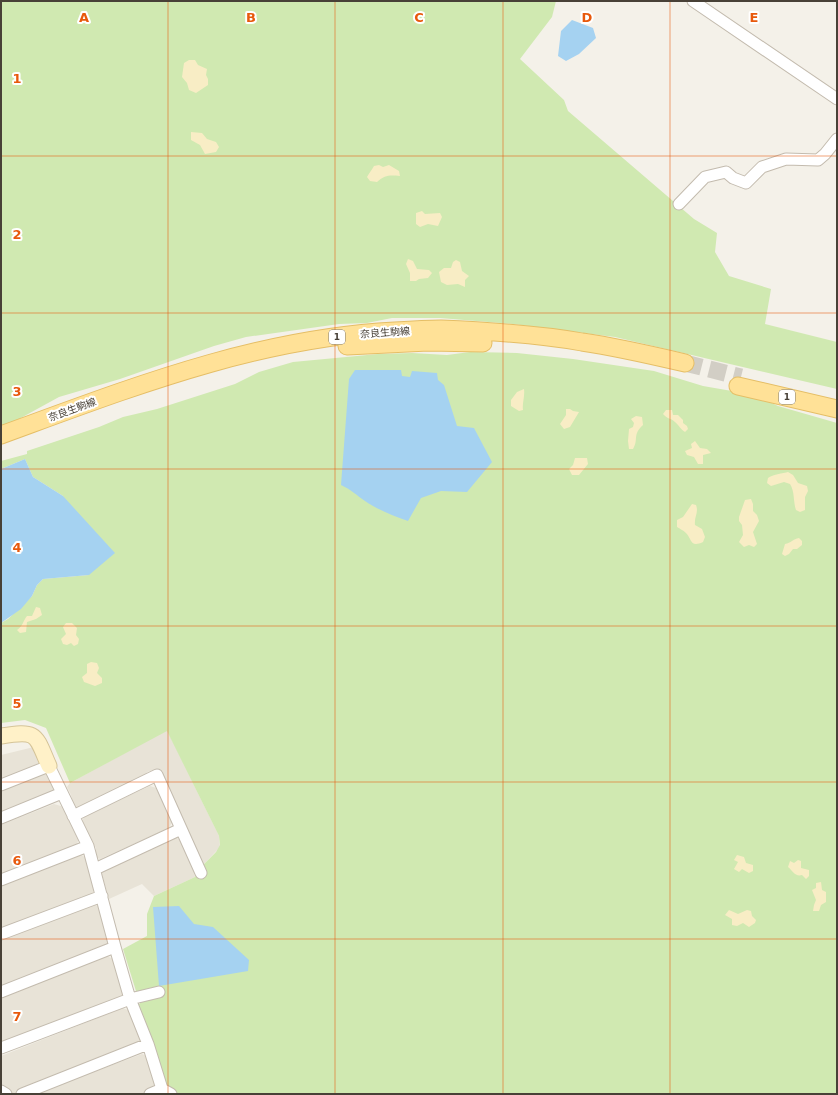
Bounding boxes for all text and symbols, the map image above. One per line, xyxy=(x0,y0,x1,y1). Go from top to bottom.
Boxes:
text: A xyxy=(79,10,89,25)
text: B xyxy=(246,10,256,25)
text: C xyxy=(414,10,424,25)
text: D xyxy=(582,10,593,25)
text: E xyxy=(750,10,758,25)
text: 1 xyxy=(12,71,22,86)
text: 2 xyxy=(12,227,22,242)
street label: 奈良生駒線 xyxy=(360,325,410,340)
road number: 1 xyxy=(329,330,345,344)
text: 3 xyxy=(12,384,22,399)
road number: 1 xyxy=(779,390,795,404)
street label: 奈良生駒線 xyxy=(47,396,98,423)
text: 4 xyxy=(12,540,22,555)
text: 5 xyxy=(12,696,22,711)
text: 6 xyxy=(12,853,22,868)
text: 7 xyxy=(12,1009,22,1024)

